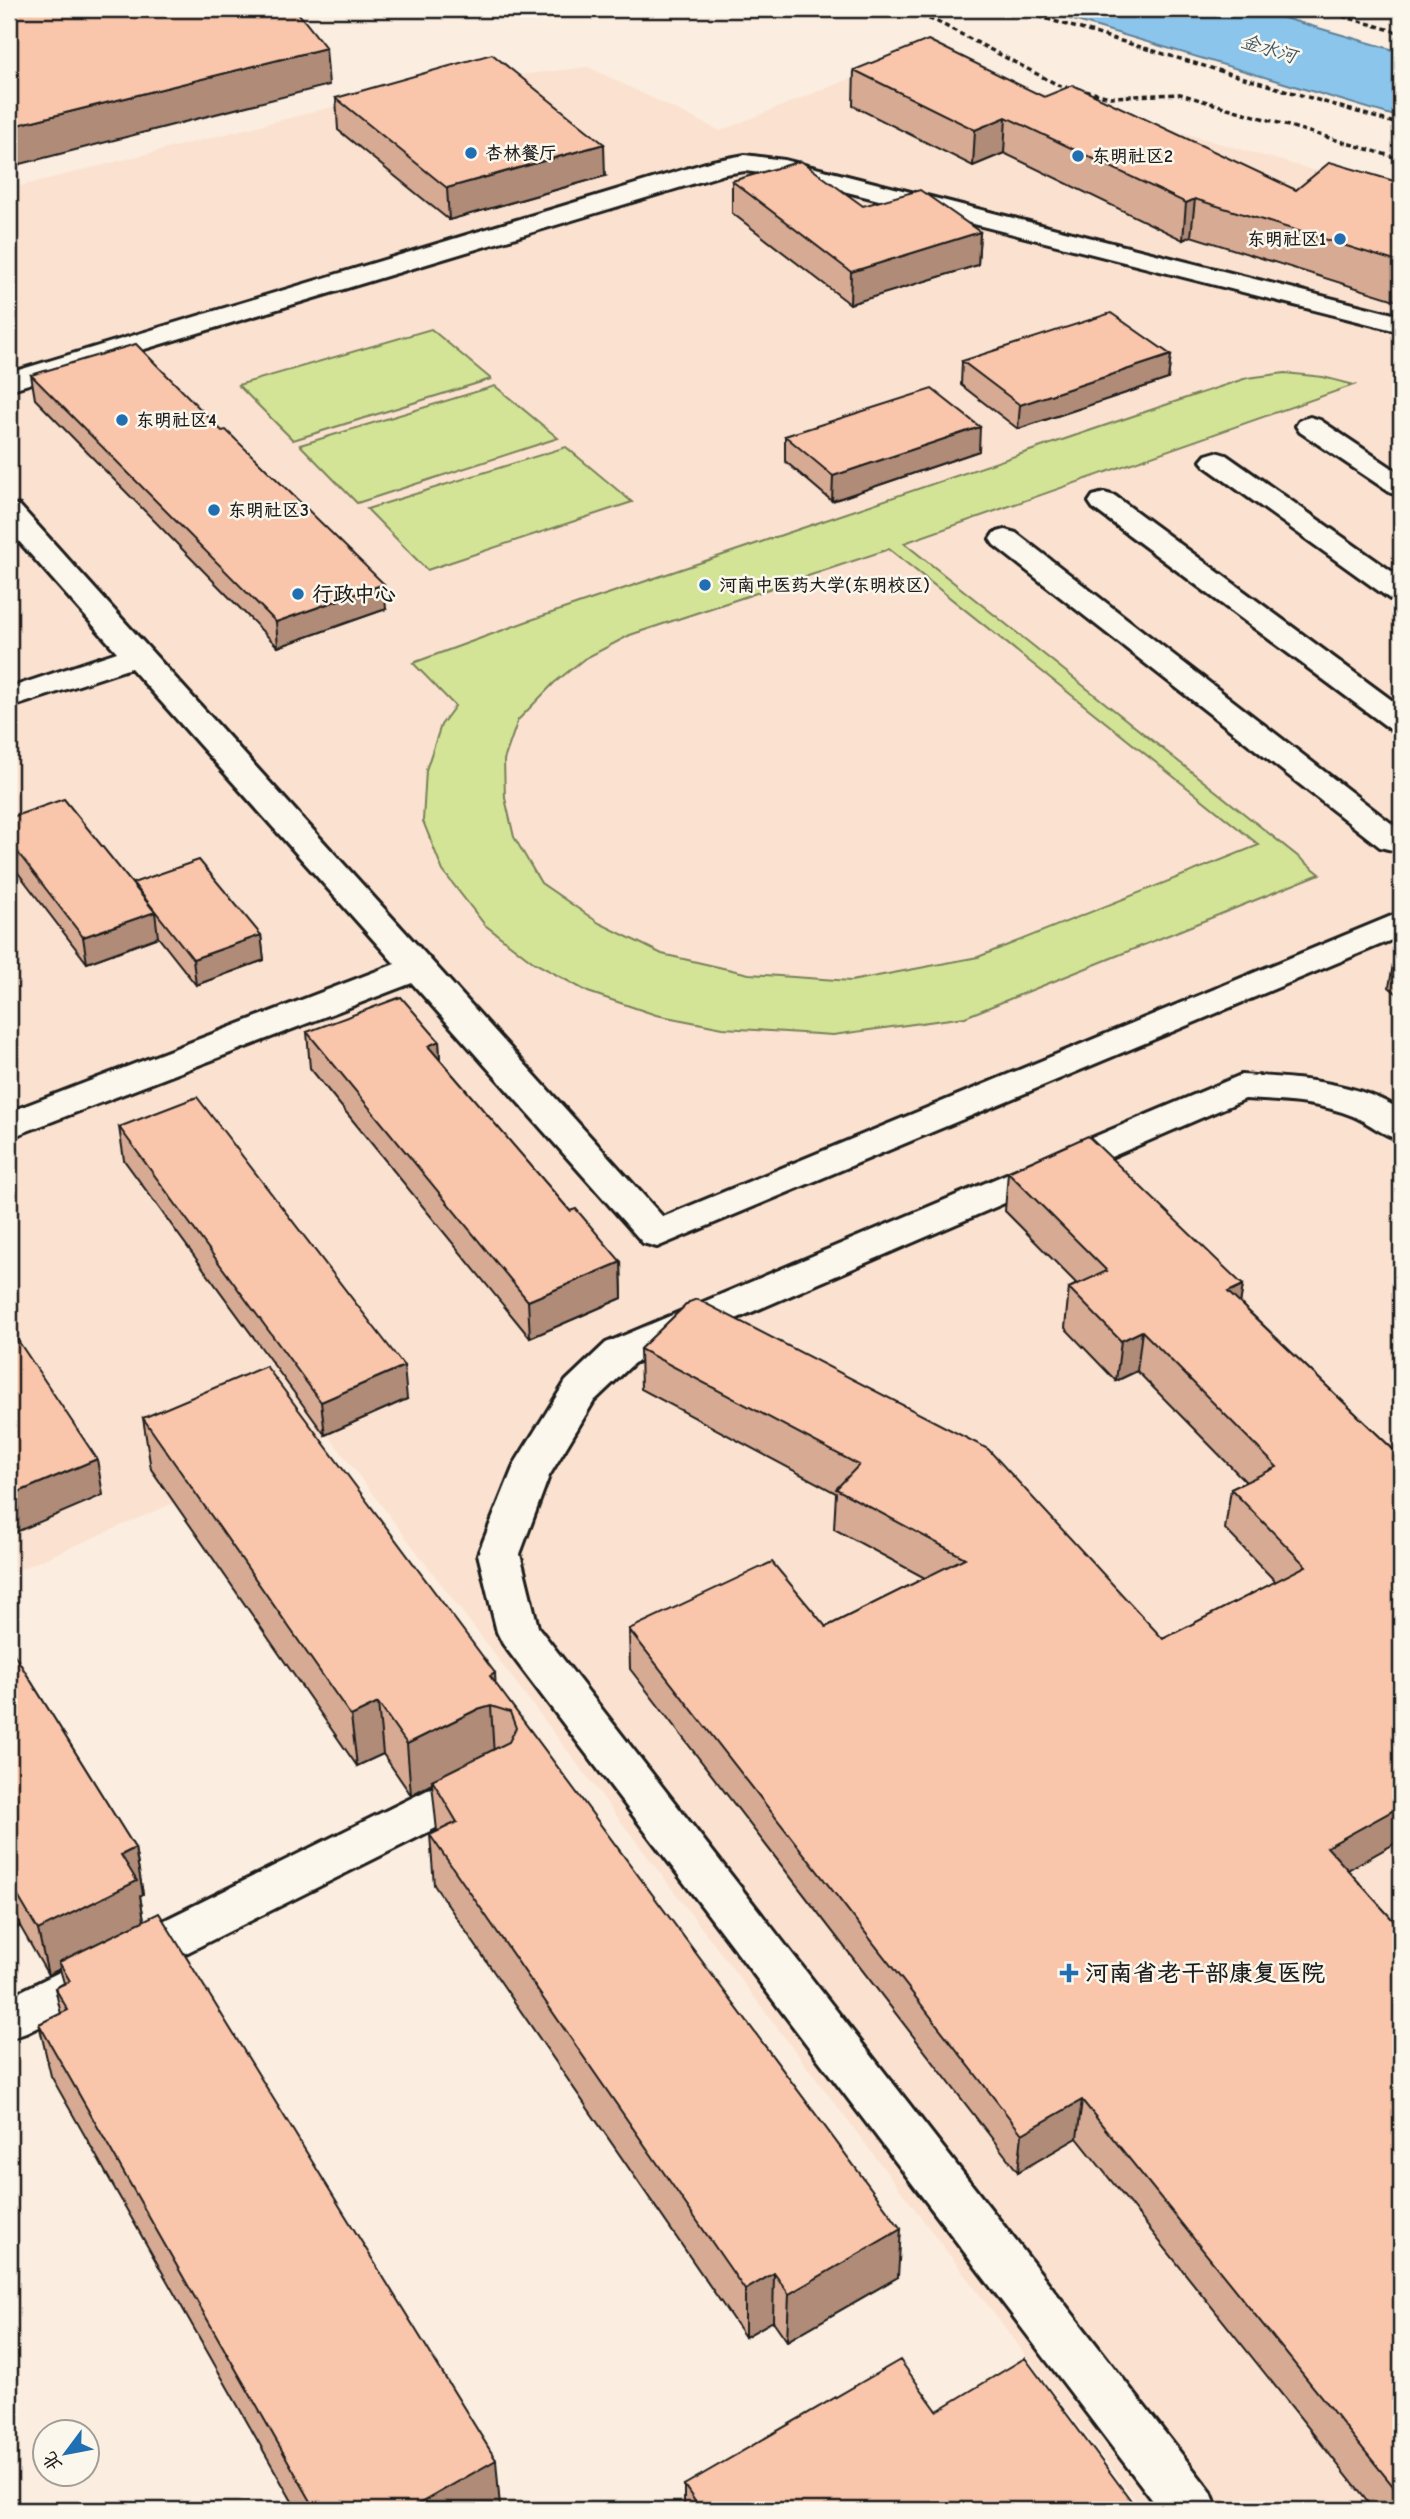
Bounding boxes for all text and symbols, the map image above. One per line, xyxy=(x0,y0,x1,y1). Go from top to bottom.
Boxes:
water label: 金水河 xyxy=(1238,30,1302,69)
place label: 杏林餐厅 xyxy=(485,143,557,164)
marker: 杏林餐厅 xyxy=(463,145,479,161)
place label: 东明社区2 xyxy=(1092,146,1173,167)
marker: 东明社区2 xyxy=(1070,148,1086,164)
place label: 东明社区1 xyxy=(1247,229,1326,250)
marker: 东明社区1 xyxy=(1332,231,1348,247)
place label: 东明社区4 xyxy=(136,410,216,431)
marker: 东明社区4 xyxy=(114,412,130,428)
place label: 东明社区3 xyxy=(228,500,309,521)
marker: 东明社区3 xyxy=(206,502,222,518)
place label: 河南中医药大学(东明校区) xyxy=(719,575,930,596)
marker: 河南中医药大学(东明校区) xyxy=(697,577,713,593)
place label: 行政中心 xyxy=(312,582,396,606)
marker: 行政中心 xyxy=(290,586,306,602)
place label: 河南省老干部康复医院 xyxy=(1085,1959,1325,1987)
marker: 河南省老干部康复医院 xyxy=(1059,1963,1079,1983)
north arrow xyxy=(32,2418,102,2488)
text: 北 xyxy=(38,2448,67,2475)

